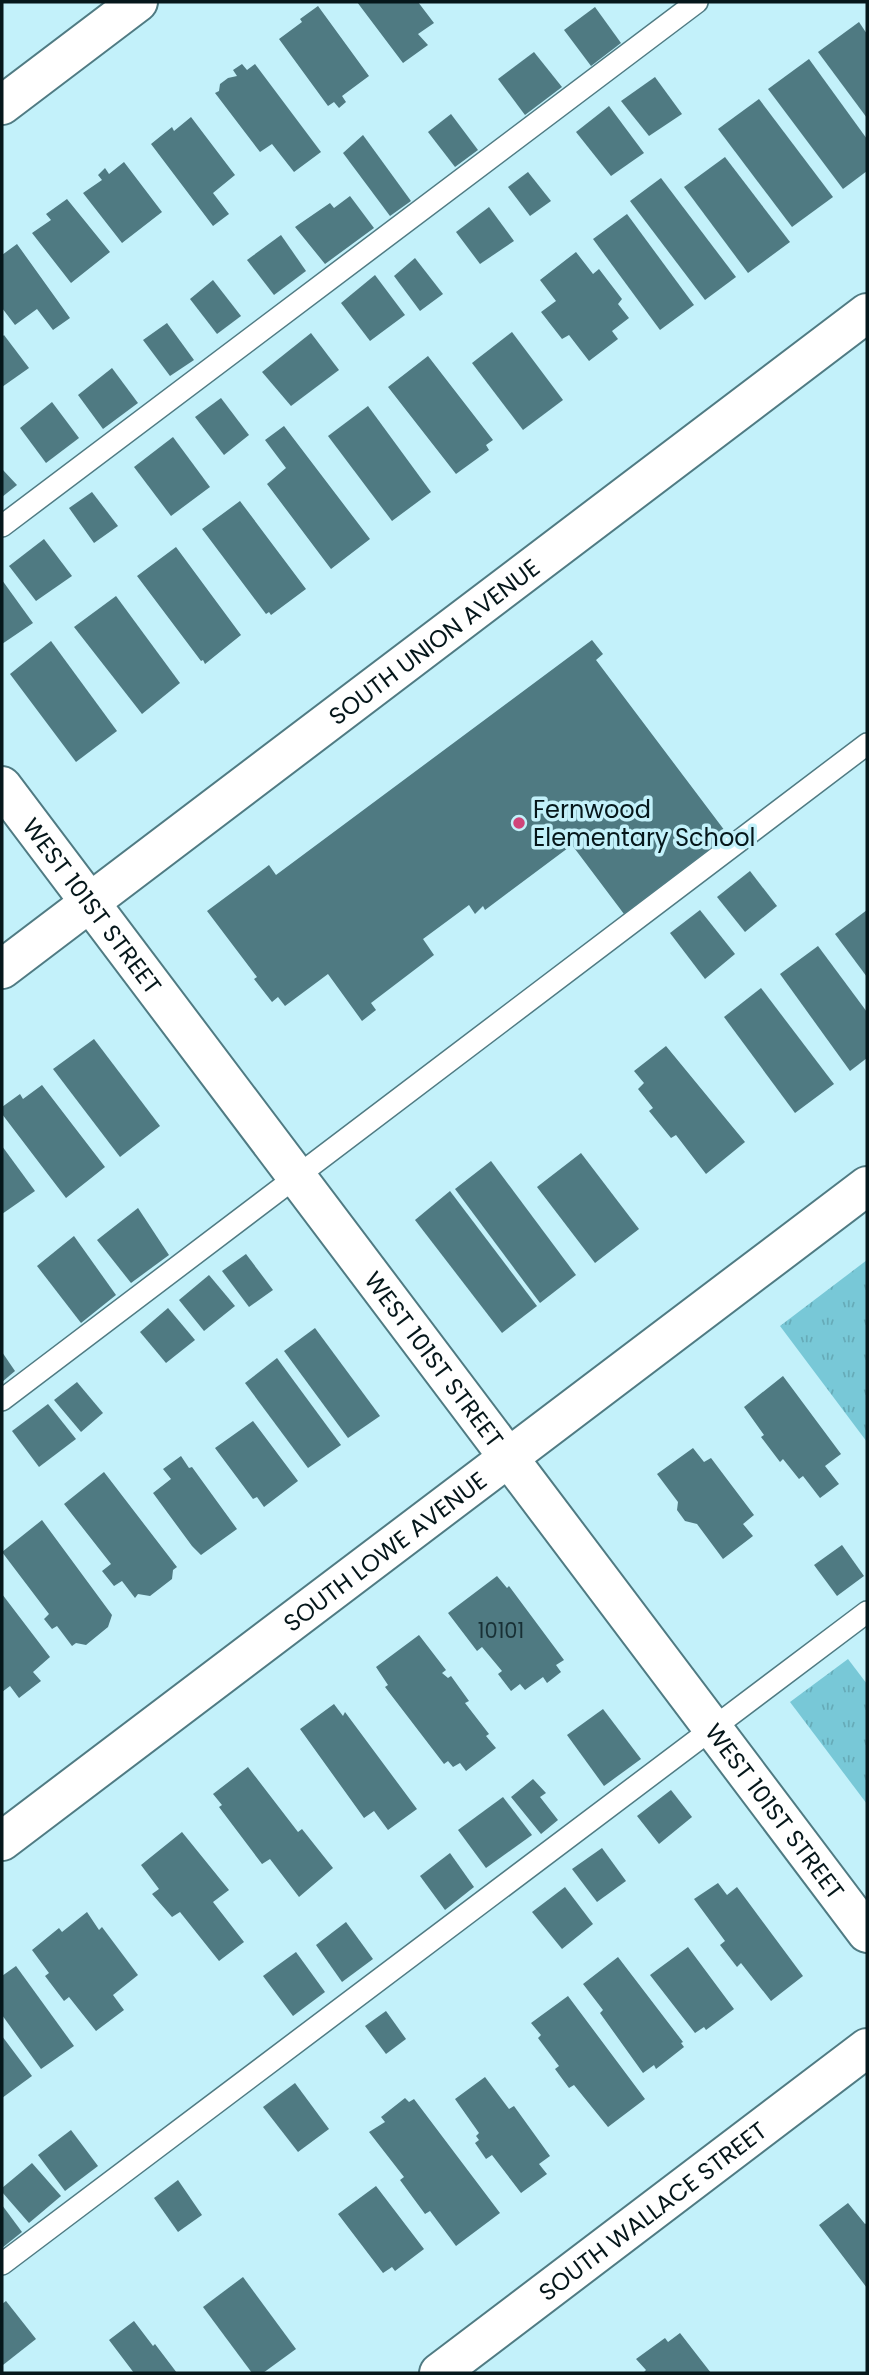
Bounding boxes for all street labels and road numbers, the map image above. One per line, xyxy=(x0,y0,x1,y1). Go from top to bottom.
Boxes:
street label: SOUTH UNION AVENUE xyxy=(322,551,546,732)
street label: WEST 101ST STREET xyxy=(15,811,169,1001)
street label: WEST 101ST STREET xyxy=(357,1264,511,1454)
street label: SOUTH LOWE AVENUE xyxy=(276,1464,493,1639)
street label: WEST 101ST STREET xyxy=(698,1716,852,1906)
street label: SOUTH WALLACE STREET xyxy=(532,2114,773,2308)

